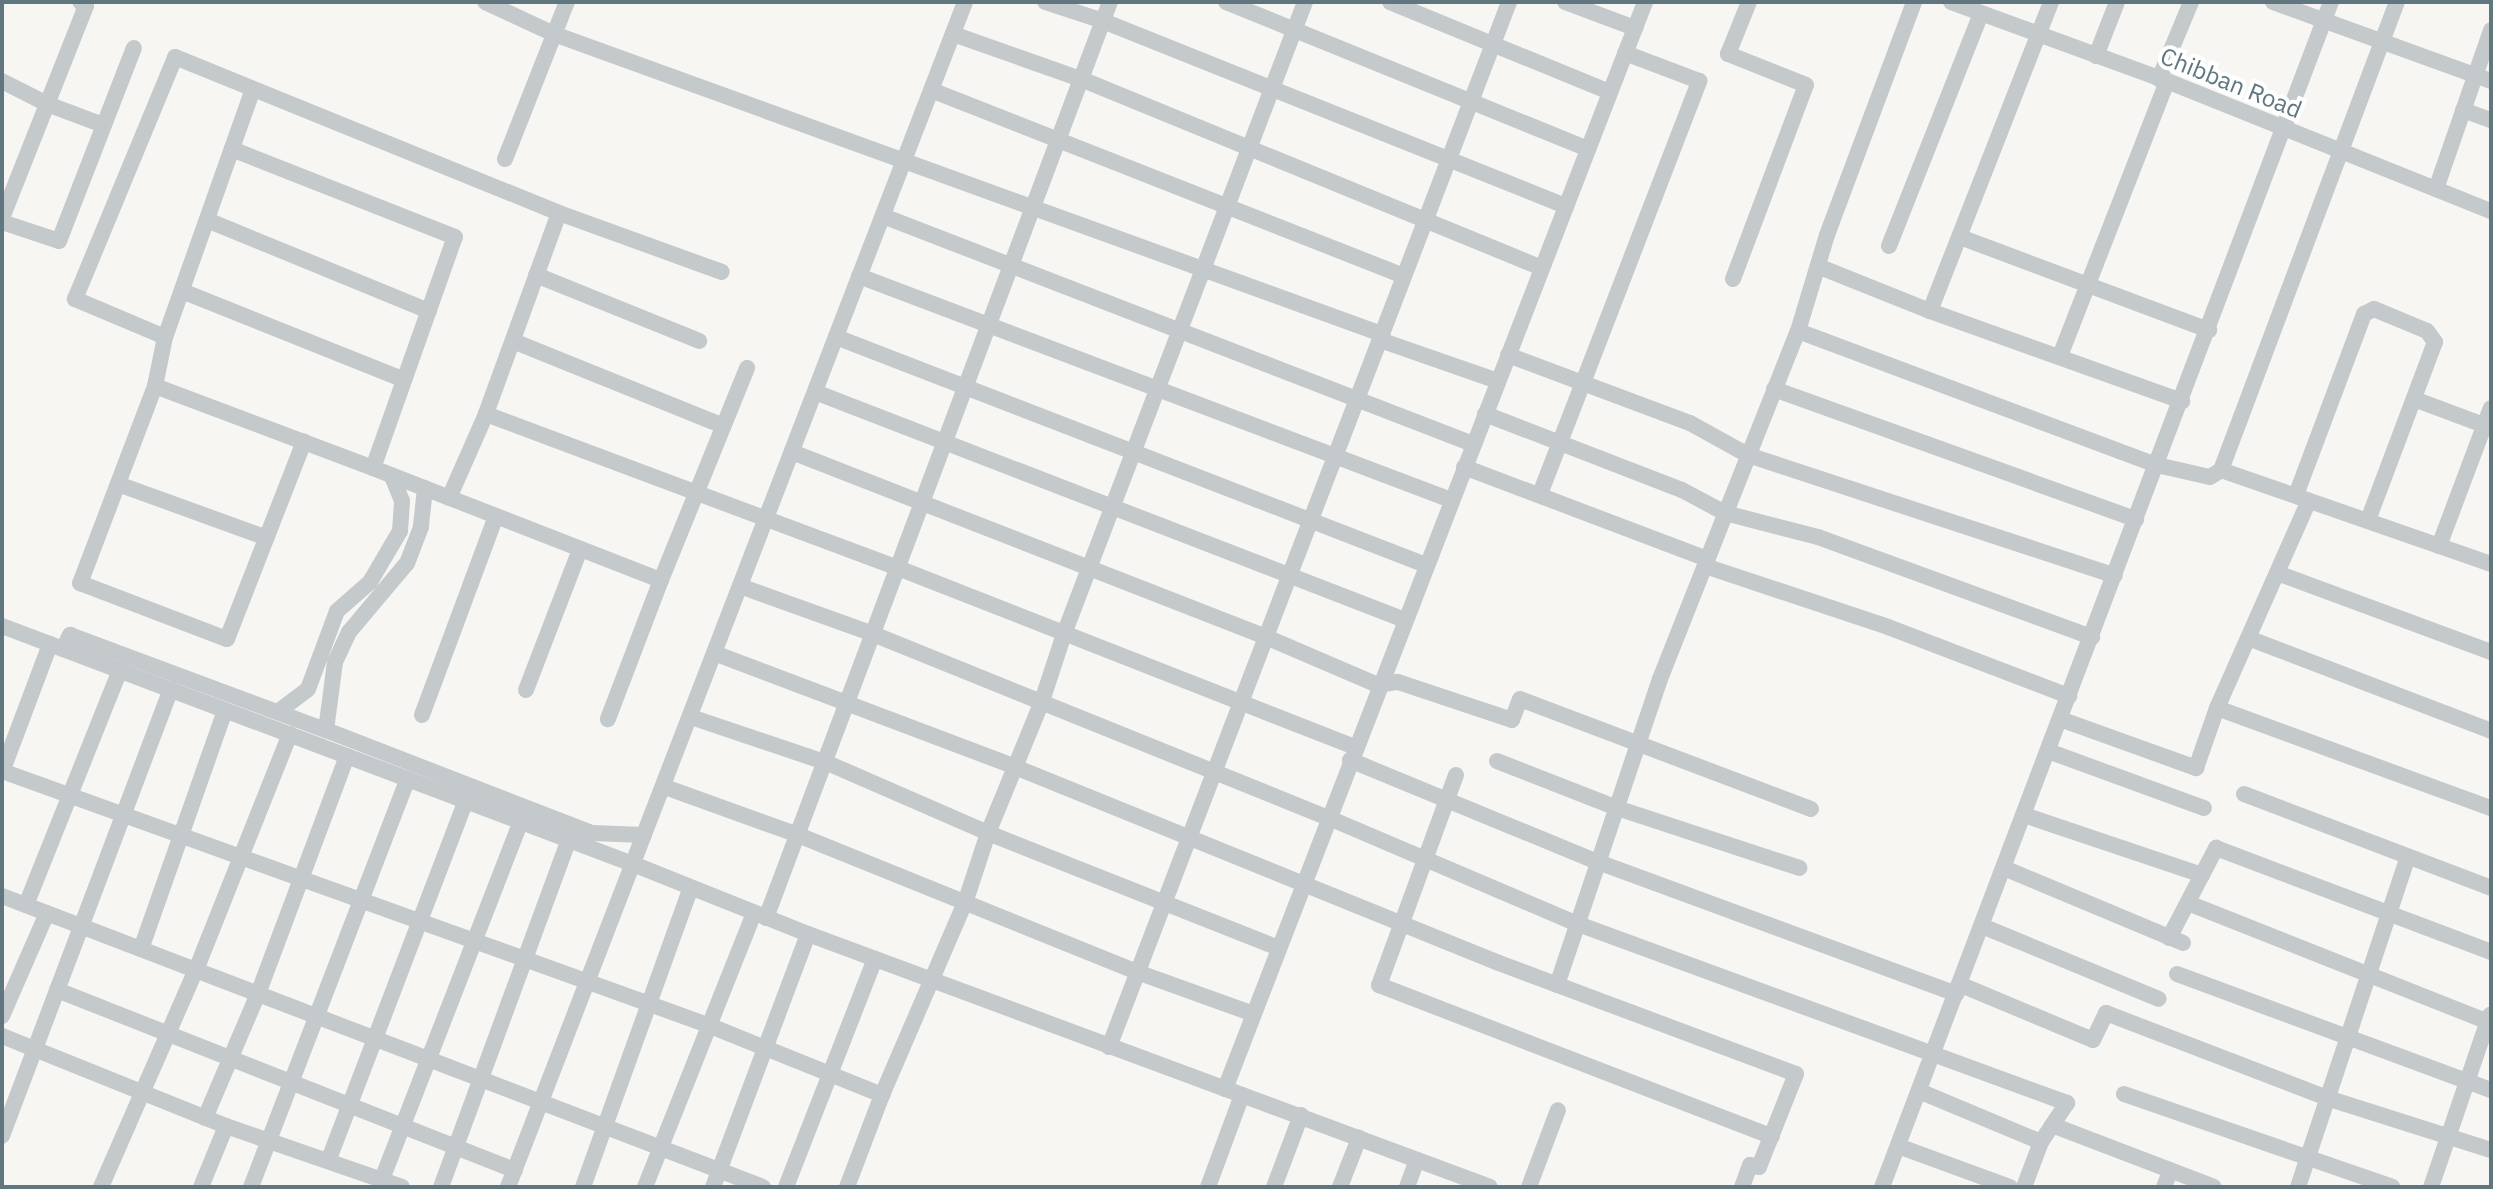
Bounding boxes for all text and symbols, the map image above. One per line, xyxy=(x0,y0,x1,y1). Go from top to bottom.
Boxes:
street label: Chibban Road xyxy=(2156,42,2306,124)

